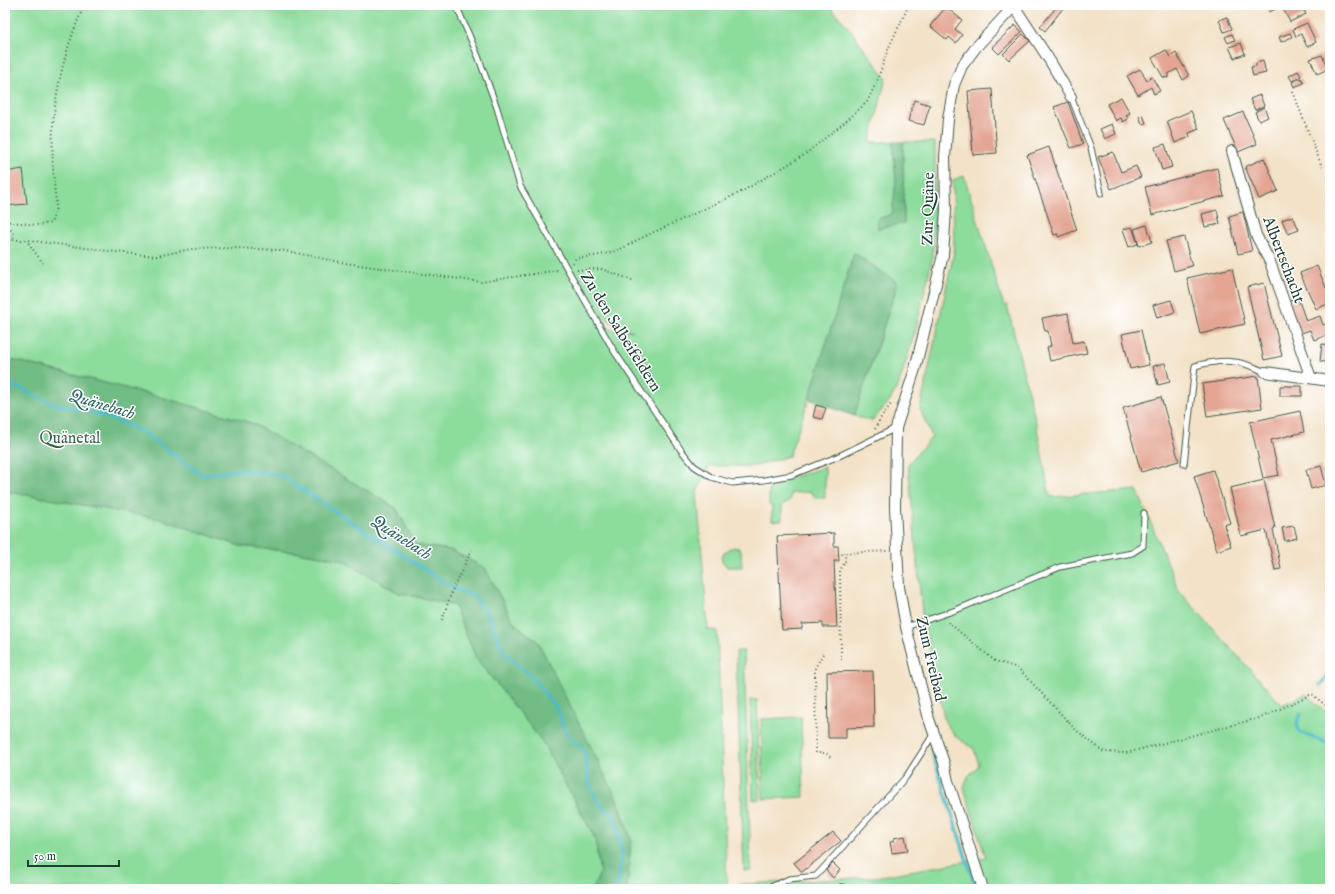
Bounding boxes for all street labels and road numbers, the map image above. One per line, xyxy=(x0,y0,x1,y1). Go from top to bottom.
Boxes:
street label: Zur Quäne xyxy=(918,172,940,246)
street label: Albertschacht xyxy=(1257,213,1309,307)
street label: Zu den Salbeifeldern xyxy=(575,268,665,396)
street label: Zum Freibad xyxy=(910,614,950,704)

